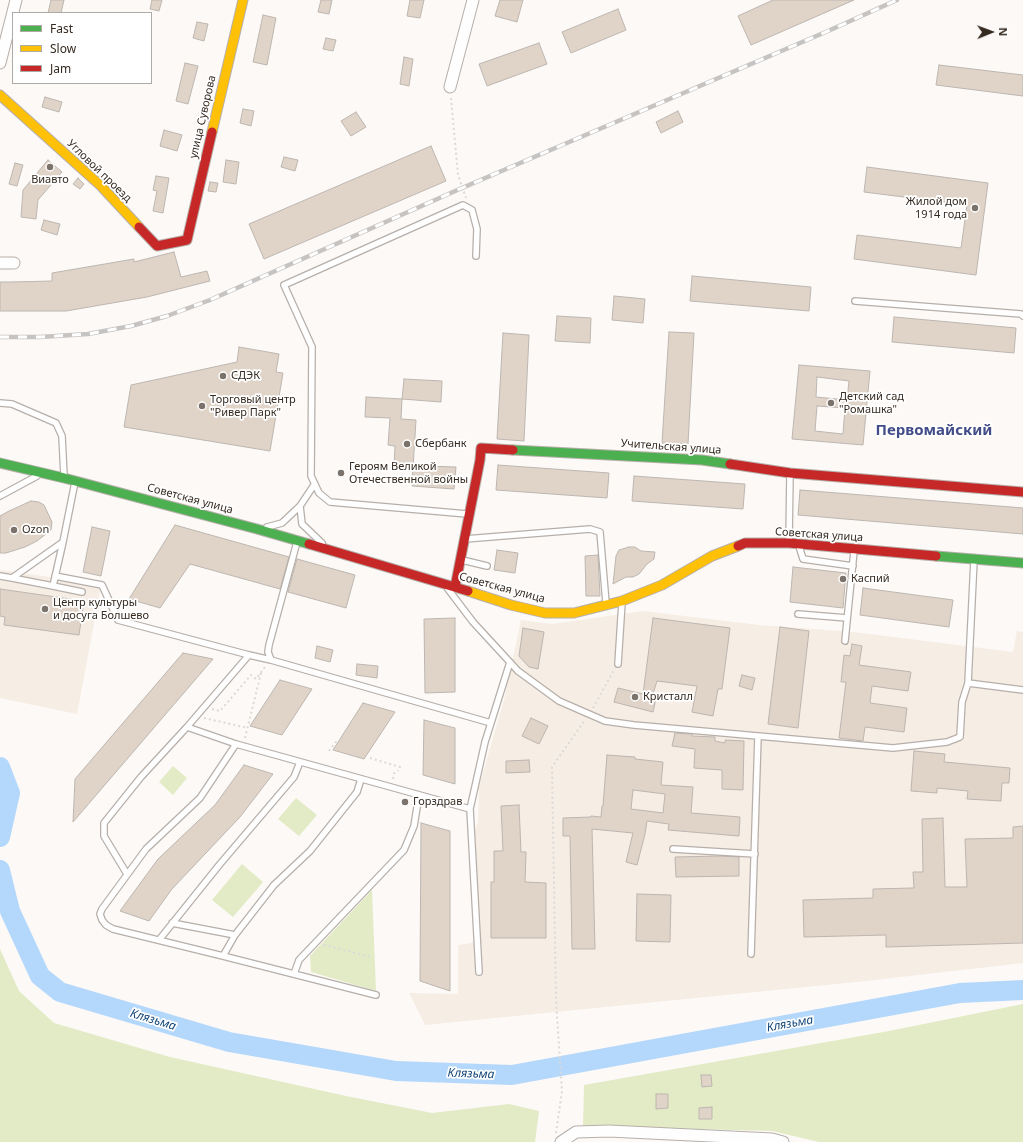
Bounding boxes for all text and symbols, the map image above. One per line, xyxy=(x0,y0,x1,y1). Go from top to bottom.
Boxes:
legend xyxy=(12,12,152,84)
north arrow xyxy=(971,12,1011,52)
text: Fast xyxy=(50,20,73,37)
text: N xyxy=(996,27,1011,36)
text: Slow xyxy=(50,40,76,57)
text: Jam xyxy=(50,60,71,77)
street label: улица Суворова xyxy=(187,74,219,160)
street label: Угловой проезд xyxy=(64,137,134,205)
marker: Виавто xyxy=(45,162,55,172)
place label: Виавто xyxy=(31,173,69,187)
place label: Жилой дом 1914 года xyxy=(906,195,967,221)
marker: Жилой дом 1914 года xyxy=(970,203,980,213)
place label: СДЭК xyxy=(231,369,260,383)
marker: СДЭК xyxy=(218,371,228,381)
place label: Детский сад "Ромашка" xyxy=(839,390,904,416)
place label: Торговый центр "Ривер Парк" xyxy=(210,393,296,419)
marker: Детский сад "Ромашка" xyxy=(826,398,836,408)
marker: Торговый центр "Ривер Парк" xyxy=(197,401,207,411)
district label: Первомайский xyxy=(876,422,992,440)
place label: Сбербанк xyxy=(415,437,467,451)
street label: Учительская улица xyxy=(620,437,722,457)
marker: Сбербанк xyxy=(402,439,412,449)
place label: Героям Великой Отечественной войны xyxy=(349,460,468,486)
marker: Героям Великой Отечественной войны xyxy=(336,468,346,478)
street label: Советская улица xyxy=(146,481,234,517)
place label: Ozon xyxy=(22,523,49,537)
marker: Ozon xyxy=(9,525,19,535)
street label: Советская улица xyxy=(775,525,863,545)
street label: Советская улица xyxy=(458,570,546,606)
place label: Каспий xyxy=(851,572,890,586)
marker: Каспий xyxy=(838,574,848,584)
place label: Центр культуры и досуга Болшево xyxy=(53,596,149,622)
marker: Центр культуры и досуга Болшево xyxy=(40,604,50,614)
place label: Кристалл xyxy=(643,690,693,704)
marker: Кристалл xyxy=(630,692,640,702)
place label: Горздрав xyxy=(413,795,462,809)
marker: Горздрав xyxy=(400,797,410,807)
water label: Клязьма xyxy=(128,1006,178,1034)
water label: Клязьма xyxy=(766,1013,814,1035)
water label: Клязьма xyxy=(447,1066,495,1082)

